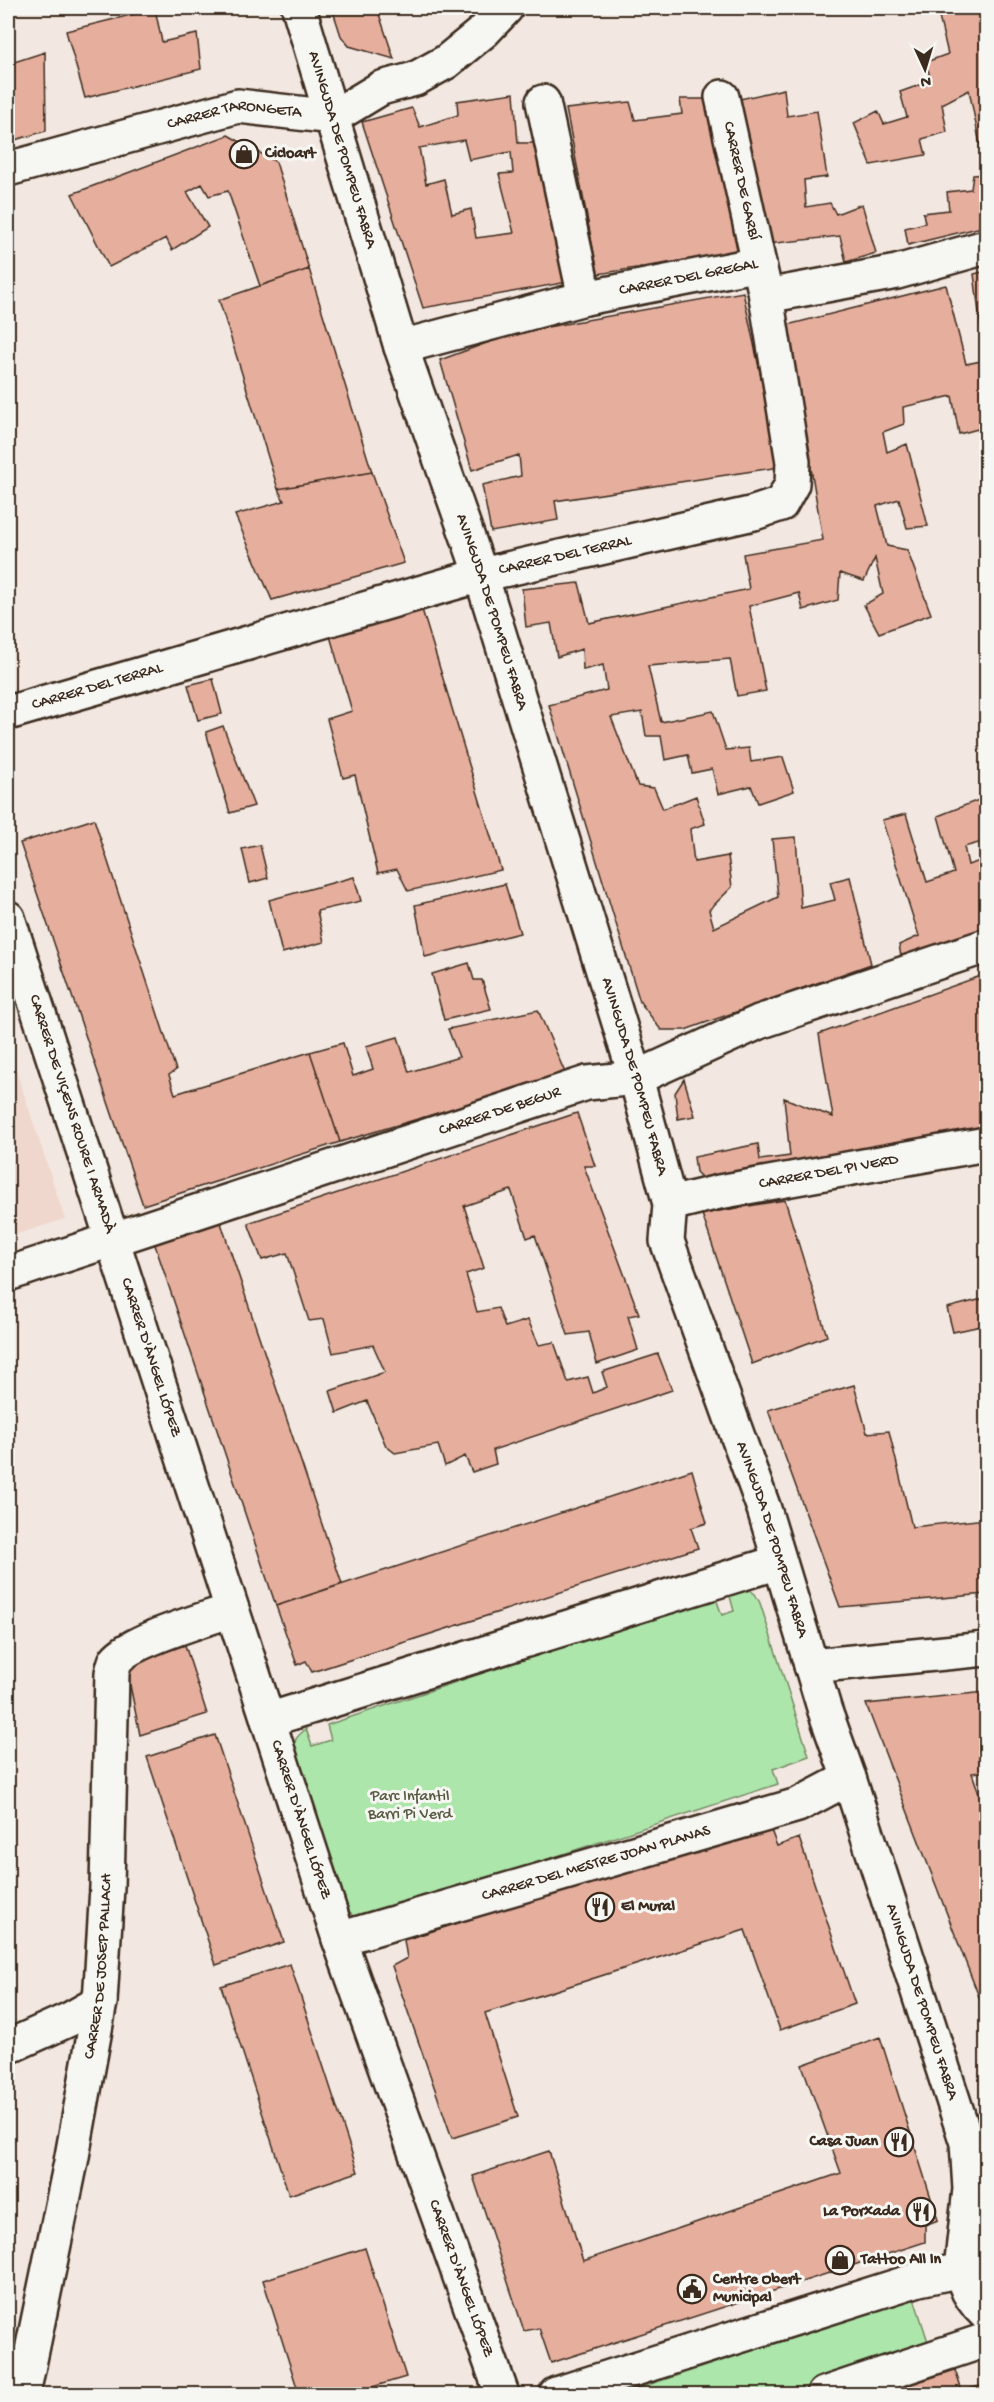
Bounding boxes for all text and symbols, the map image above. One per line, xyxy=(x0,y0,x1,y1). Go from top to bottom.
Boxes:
north arrow xyxy=(895,39,955,99)
street label: AVINGUDA DE POMPEU FABRA xyxy=(303,49,381,252)
text: N xyxy=(919,71,932,90)
street label: CARRER TARONGETA xyxy=(165,96,304,134)
street label: CARRER DE GARBÍ xyxy=(718,120,764,242)
shop icon: Cicloart xyxy=(228,138,260,170)
place label: Cicloart xyxy=(264,145,317,164)
street label: CARRER DEL GREGAL xyxy=(618,255,761,301)
street label: AVINGUDA DE POMPEU FABRA xyxy=(451,511,532,714)
street label: CARRER DEL TERRAL xyxy=(497,531,634,580)
street label: CARRER DEL TERRAL xyxy=(30,659,166,715)
street label: AVINGUDA DE POMPEU FABRA xyxy=(596,975,672,1179)
street label: CARRER DE VIÇENS ROURE I ARMADÀ xyxy=(24,992,120,1237)
street label: CARRER DE BEGUR xyxy=(437,1083,564,1141)
street label: CARRER DEL PI VERD xyxy=(758,1150,901,1194)
street label: CARRER D'ÀNGEL LÓPEZ xyxy=(116,1276,185,1440)
street label: AVINGUDA DE POMPEU FABRA xyxy=(731,1439,812,1641)
street label: CARRER D'ÀNGEL LÓPEZ xyxy=(266,1738,335,1902)
park label: Parc Infantil Barri Pi Verd xyxy=(367,1788,454,1825)
street label: CARRER DEL MESTRE JOAN PLANAS xyxy=(480,1821,713,1906)
street label: CARRER DE JOSEP PALLACH xyxy=(80,1872,117,2061)
restaurant icon: El Mural xyxy=(584,1891,616,1923)
place label: El Mural xyxy=(621,1898,675,1917)
street label: AVINGUDA DE POMPEU FABRA xyxy=(881,1901,962,2104)
restaurant icon: Casa Juan xyxy=(883,2126,915,2158)
place label: Casa Juan xyxy=(808,2133,878,2152)
restaurant icon: La Porxada xyxy=(905,2196,937,2228)
street label: CARRER D'ÀNGEL LÓPEZ xyxy=(424,2197,498,2360)
place label: La Porxada xyxy=(823,2203,901,2222)
shop icon: Tattoo All In xyxy=(824,2244,856,2276)
place label: Tattoo All In xyxy=(859,2251,942,2270)
place label: Centre Obert Municipal xyxy=(712,2271,802,2308)
public building icon: Centre Obert Municipal xyxy=(676,2273,708,2305)

